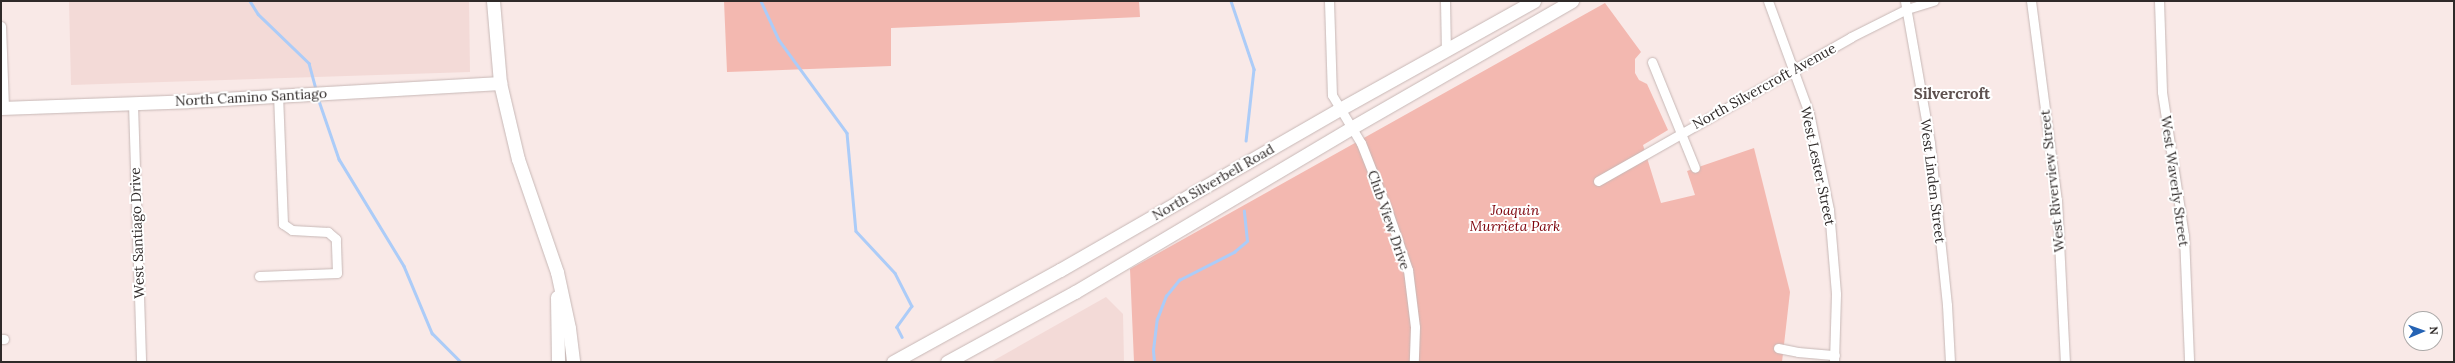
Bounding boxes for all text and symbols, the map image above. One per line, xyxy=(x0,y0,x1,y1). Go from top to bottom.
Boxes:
street label: North Silvercroft Avenue xyxy=(1689,40,1839,132)
street label: North Camino Santiago xyxy=(175,85,327,109)
district label: Silvercroft xyxy=(1914,85,1990,103)
street label: West Lester Street xyxy=(1797,105,1839,227)
street label: West Riverview Street xyxy=(2036,109,2068,253)
street label: West Waverly Street xyxy=(2157,114,2193,248)
street label: West Linden Street xyxy=(1917,118,1949,244)
street label: North Silverbell Road xyxy=(1149,140,1277,224)
street label: West Santiago Drive xyxy=(126,167,148,299)
street label: Club View Drive xyxy=(1364,168,1414,272)
park label: Joaquin Murrieta Park xyxy=(1470,202,1560,234)
north arrow xyxy=(2403,311,2443,351)
text: N xyxy=(2427,326,2441,335)

